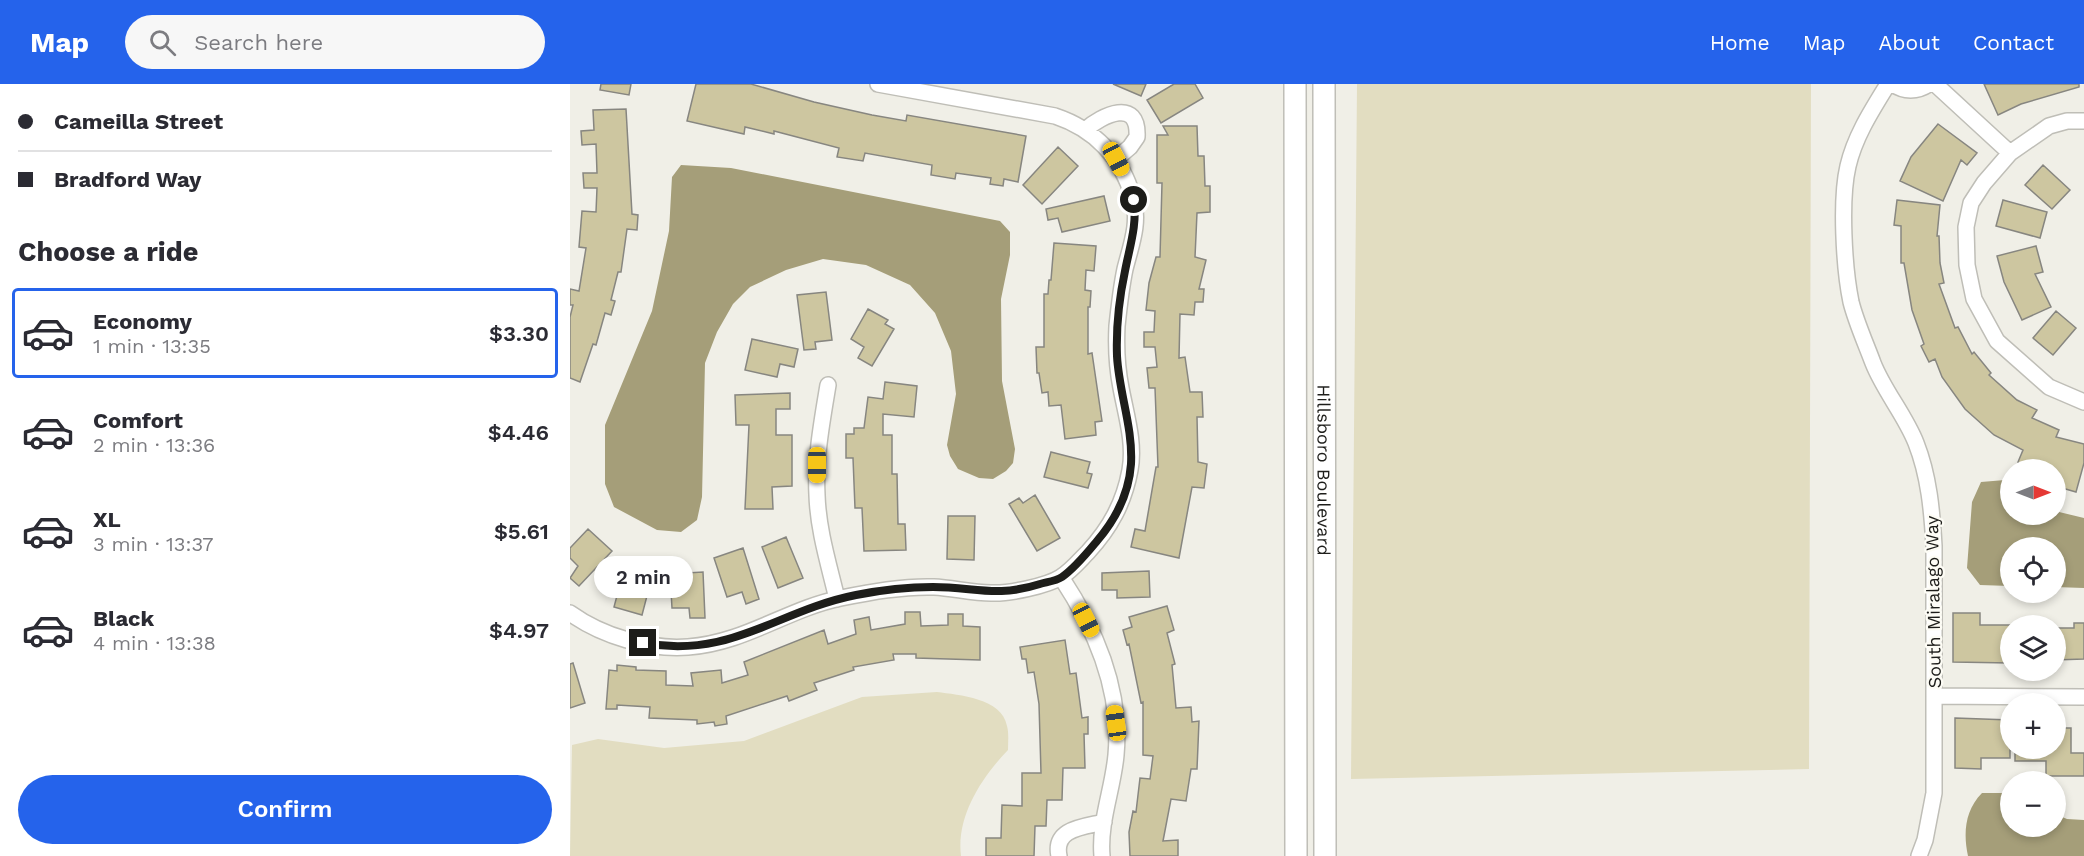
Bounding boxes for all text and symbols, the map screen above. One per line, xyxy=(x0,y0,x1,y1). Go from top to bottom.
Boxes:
search box xyxy=(125,15,545,69)
text: Map xyxy=(30,26,89,59)
icon: search xyxy=(146,26,179,59)
text: Search here xyxy=(194,30,323,55)
text: Home xyxy=(1710,30,1770,55)
text: Map xyxy=(1803,30,1846,55)
text: About xyxy=(1879,30,1940,55)
text: Contact xyxy=(1973,30,2054,55)
text: Cameilla Street xyxy=(54,109,223,134)
car xyxy=(1100,139,1132,179)
text: Bradford Way xyxy=(54,167,202,192)
route start xyxy=(1120,186,1147,213)
text: Choose a ride xyxy=(18,236,198,268)
icon: car xyxy=(21,306,75,360)
text: Economy xyxy=(93,309,192,334)
text: $3.30 xyxy=(489,321,549,346)
text: 1 min · 13:35 xyxy=(93,334,211,358)
street label: Hillsboro Boulevard xyxy=(1314,384,1335,556)
icon: car xyxy=(21,405,75,459)
text: Comfort xyxy=(93,408,183,433)
text: $4.46 xyxy=(488,420,549,445)
text: 2 min · 13:36 xyxy=(93,433,215,457)
car xyxy=(808,447,826,483)
north arrow xyxy=(2000,459,2066,525)
map controls xyxy=(2000,459,2066,837)
icon: car xyxy=(21,504,75,558)
text: XL xyxy=(93,507,121,532)
street label: South Miralago Way xyxy=(1921,515,1945,689)
text: $5.61 xyxy=(494,519,549,544)
text: 3 min · 13:37 xyxy=(93,532,213,556)
button: locate xyxy=(2000,537,2066,603)
callout: 2 min xyxy=(593,556,692,598)
text: 2 min xyxy=(616,565,671,589)
car xyxy=(1070,600,1102,640)
icon: car xyxy=(21,603,75,657)
text: Black xyxy=(93,606,154,631)
button: layers xyxy=(2000,615,2066,681)
text: $4.97 xyxy=(489,618,549,643)
route end xyxy=(629,629,656,656)
text: 4 min · 13:38 xyxy=(93,631,216,655)
button: + xyxy=(2000,693,2066,759)
car xyxy=(1105,704,1127,742)
button: − xyxy=(2000,771,2066,837)
button: Confirm xyxy=(18,775,552,844)

